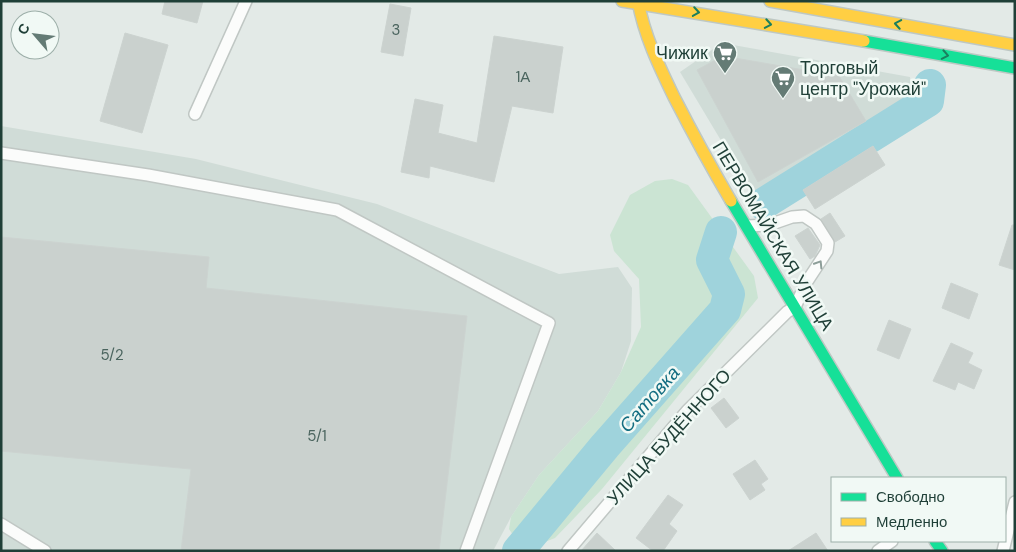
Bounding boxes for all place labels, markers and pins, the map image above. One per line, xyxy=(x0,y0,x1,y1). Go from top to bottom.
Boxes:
supermarket icon: Чижик xyxy=(712,40,738,74)
place label: Чижик xyxy=(656,41,708,65)
place label: Торговый центр "Урожай" xyxy=(800,56,926,101)
supermarket icon: Торговый центр "Урожай" xyxy=(770,65,796,99)

